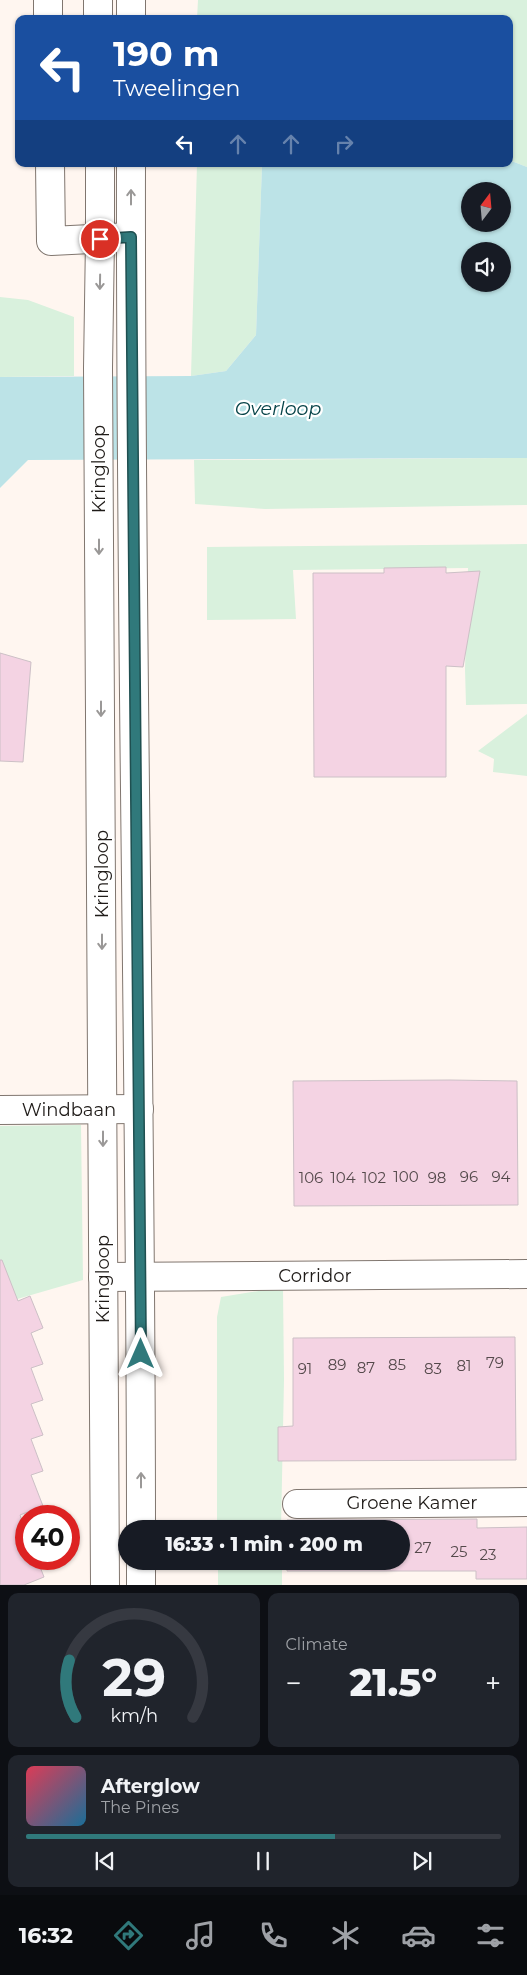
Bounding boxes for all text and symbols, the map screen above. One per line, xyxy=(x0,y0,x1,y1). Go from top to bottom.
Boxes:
text: 190 m xyxy=(113,32,219,75)
icon: left xyxy=(30,35,95,100)
text: Tweelingen xyxy=(113,75,240,102)
icon: left xyxy=(171,130,199,158)
icon: ahead xyxy=(224,130,252,158)
icon: ahead xyxy=(277,130,305,158)
icon: right xyxy=(330,130,358,158)
north arrow xyxy=(461,182,511,232)
map controls xyxy=(461,182,511,292)
one-way arrow xyxy=(126,189,136,206)
pin xyxy=(79,218,121,260)
icon: arrive xyxy=(86,225,114,253)
button: sound xyxy=(461,242,511,292)
one-way arrow xyxy=(95,274,105,290)
water label: Overloop xyxy=(235,397,321,420)
street label: Kringloop xyxy=(88,425,110,513)
one-way arrow xyxy=(95,539,104,555)
one-way arrow xyxy=(96,701,106,717)
street label: Kringloop xyxy=(91,830,113,918)
one-way arrow xyxy=(97,934,107,950)
street label: Windbaan xyxy=(22,1099,116,1121)
one-way arrow xyxy=(98,1131,108,1147)
house number: 100 xyxy=(393,1167,419,1186)
house number: 96 xyxy=(460,1167,478,1186)
house number: 94 xyxy=(491,1167,511,1186)
house number: 106 xyxy=(299,1168,323,1187)
house number: 104 xyxy=(330,1168,356,1187)
house number: 102 xyxy=(362,1168,386,1187)
house number: 98 xyxy=(428,1168,446,1187)
street label: Kringloop xyxy=(92,1235,114,1323)
street label: Corridor xyxy=(278,1265,352,1287)
position arrow xyxy=(114,1327,166,1379)
house number: 79 xyxy=(486,1353,504,1372)
house number: 89 xyxy=(328,1355,346,1374)
house number: 85 xyxy=(388,1355,406,1374)
house number: 81 xyxy=(457,1356,472,1375)
house number: 87 xyxy=(357,1358,375,1377)
house number: 91 xyxy=(298,1359,312,1378)
house number: 83 xyxy=(424,1359,442,1378)
one-way arrow xyxy=(136,1472,146,1488)
street label: Groene Kamer xyxy=(346,1492,478,1514)
speed limit sign: 40 xyxy=(15,1505,80,1570)
text: 16:33 · 1 min · 200 m xyxy=(165,1533,363,1556)
house number: 27 xyxy=(414,1538,432,1557)
house number: 25 xyxy=(450,1542,468,1561)
house number: 23 xyxy=(480,1545,496,1564)
text: Climate xyxy=(286,1635,348,1654)
text: 29 xyxy=(102,1646,166,1709)
text: 21.5° xyxy=(349,1659,437,1706)
text: − xyxy=(286,1666,302,1700)
text: + xyxy=(485,1666,501,1700)
text: km/h xyxy=(110,1705,158,1726)
text: Afterglow xyxy=(101,1775,200,1798)
text: The Pines xyxy=(101,1798,179,1817)
icon: previous xyxy=(91,1847,119,1875)
icon: pause xyxy=(249,1847,277,1875)
icon: next xyxy=(408,1847,436,1875)
icon: directions xyxy=(111,1918,146,1953)
icon: music xyxy=(183,1918,218,1953)
icon: phone xyxy=(256,1918,291,1953)
icon: climate xyxy=(328,1918,363,1953)
icon: car xyxy=(401,1918,436,1953)
icon: filters xyxy=(473,1918,508,1953)
text: 16:32 xyxy=(19,1922,73,1949)

